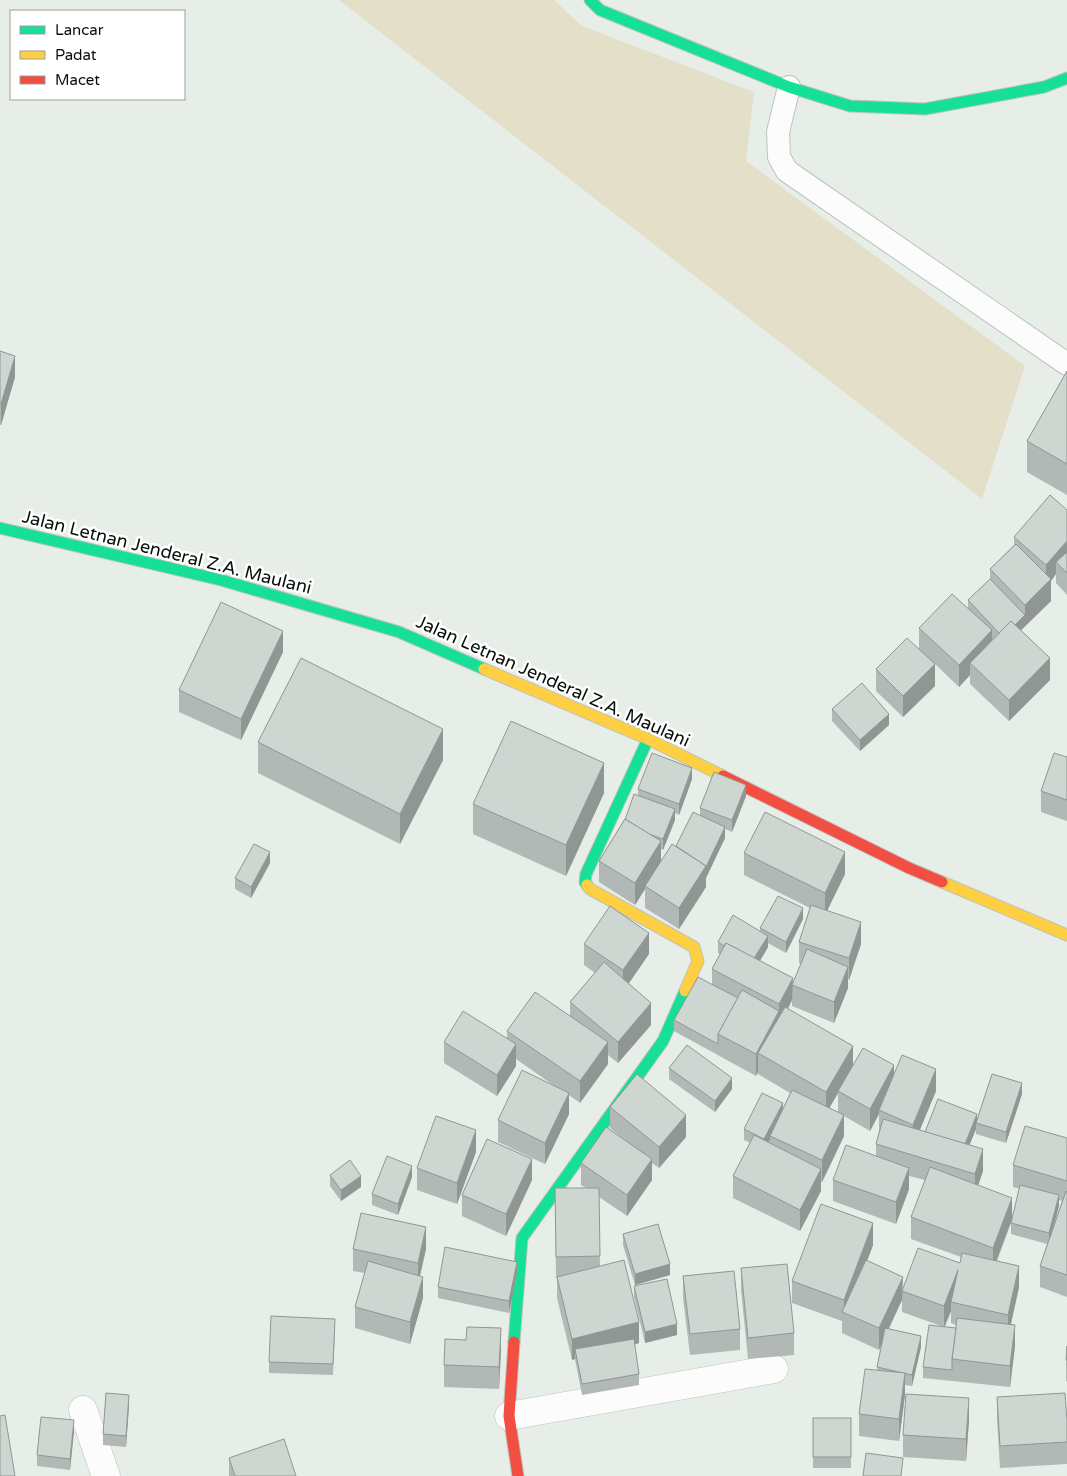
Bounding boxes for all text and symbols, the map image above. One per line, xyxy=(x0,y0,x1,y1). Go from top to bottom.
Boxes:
legend xyxy=(10,10,185,100)
text: Lancar xyxy=(55,21,104,39)
text: Padat xyxy=(55,46,97,64)
text: Macet xyxy=(55,71,100,89)
street label: Jalan Letnan Jenderal Z.A. Maulani xyxy=(20,505,314,599)
street label: Jalan Letnan Jenderal Z.A. Maulani xyxy=(413,610,693,752)

